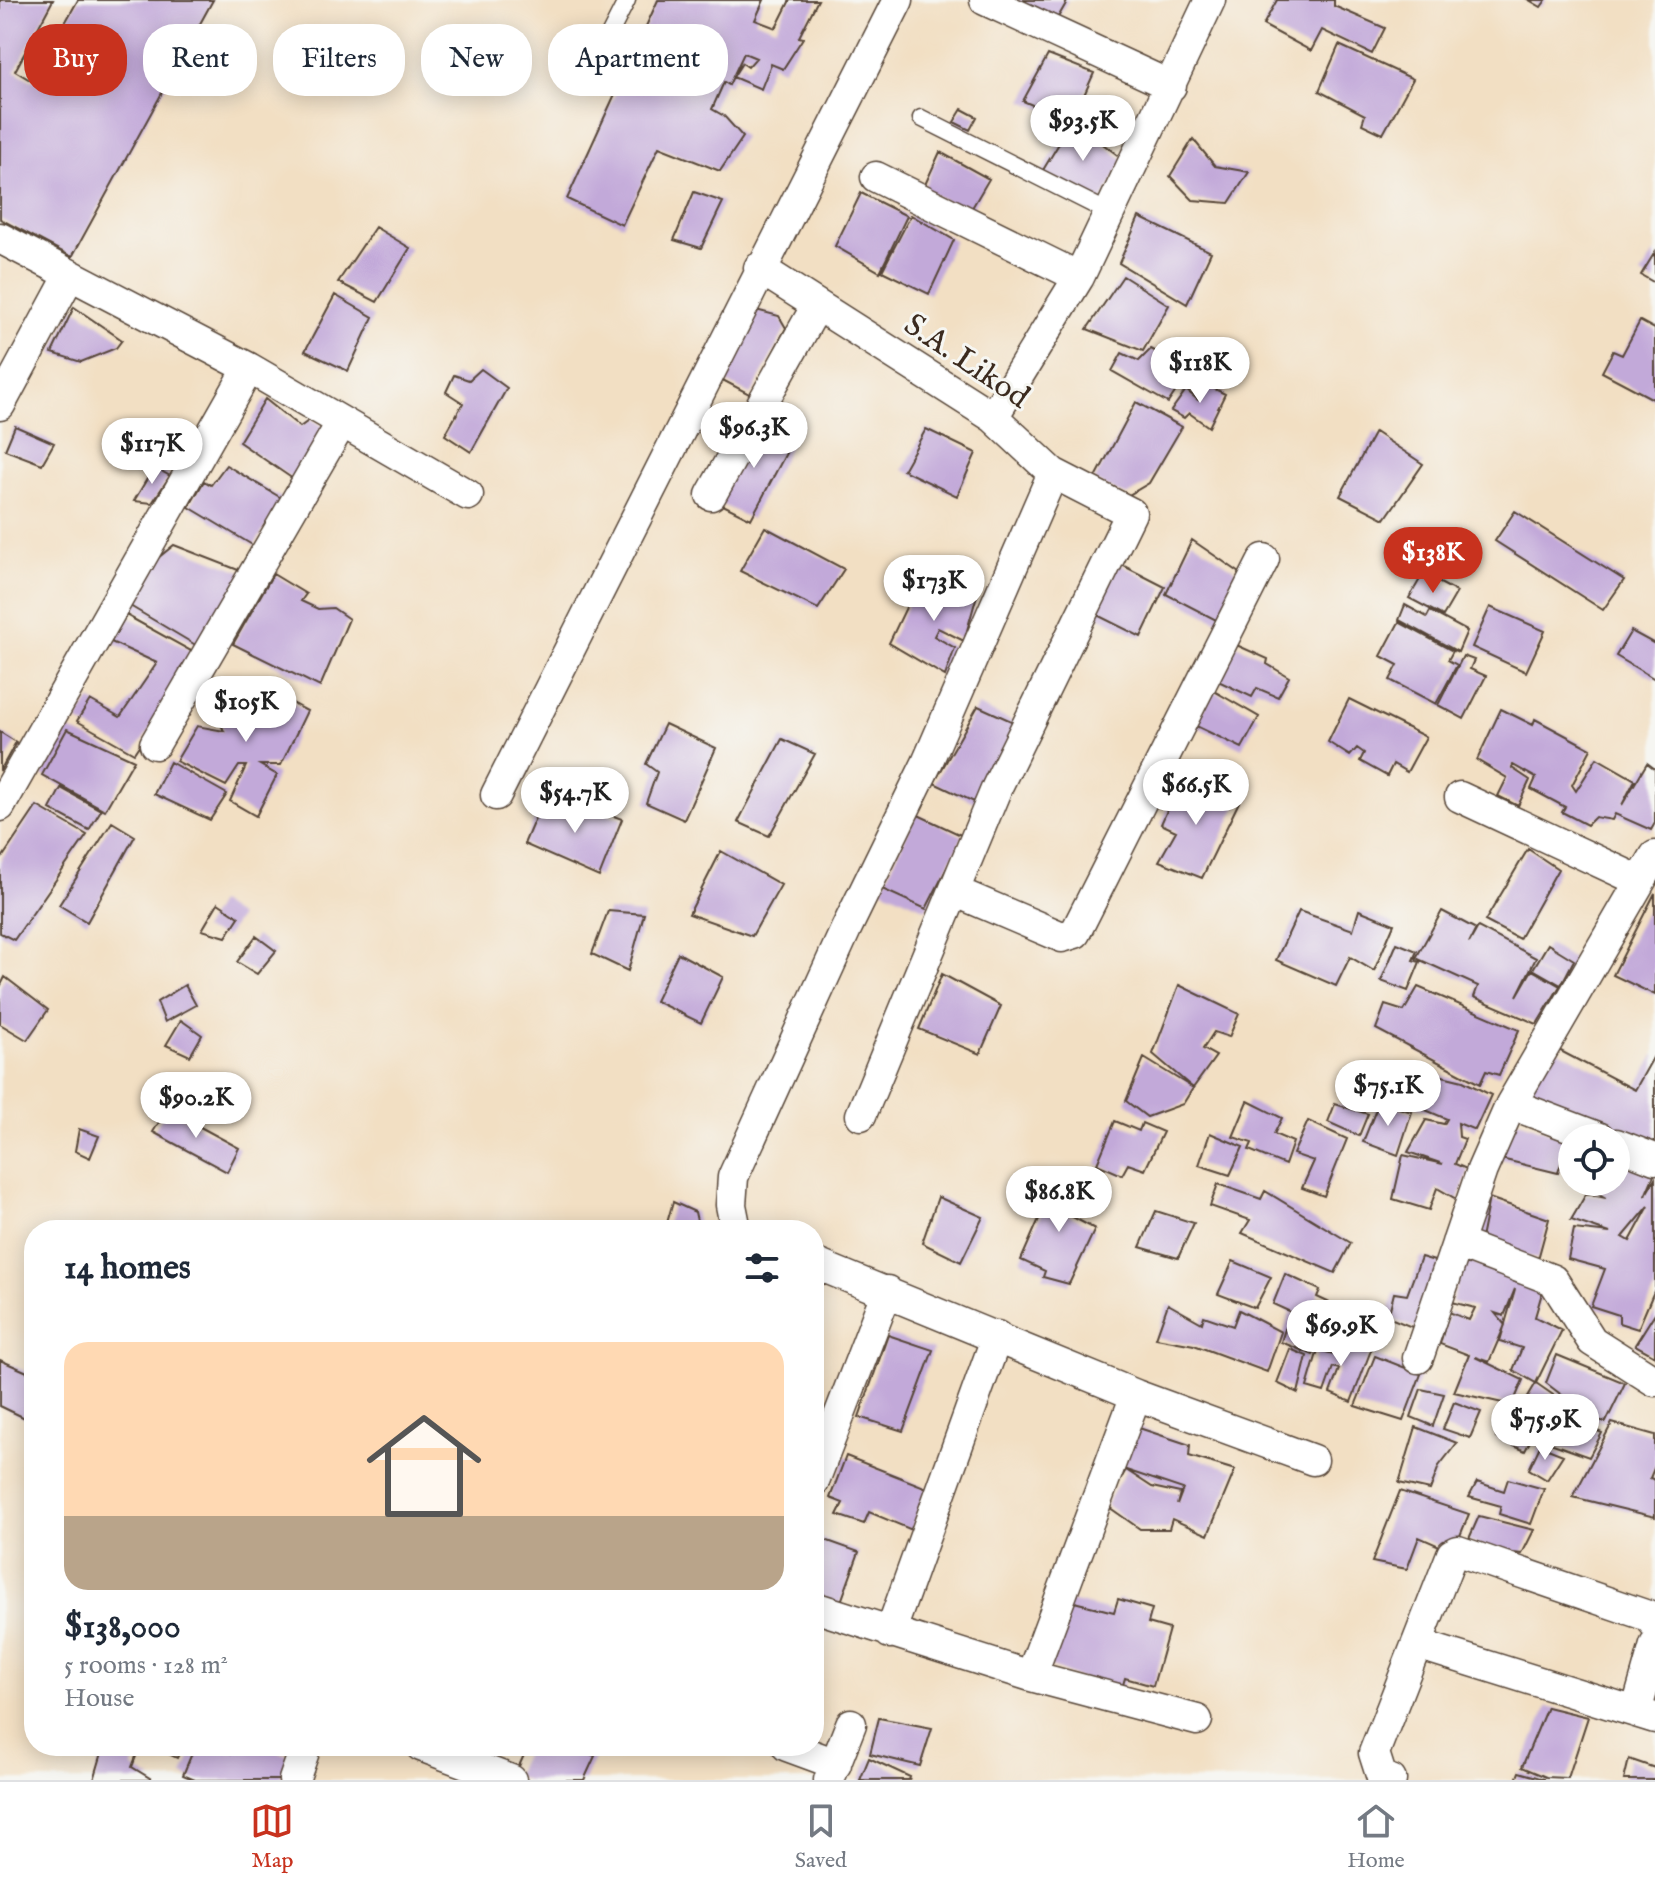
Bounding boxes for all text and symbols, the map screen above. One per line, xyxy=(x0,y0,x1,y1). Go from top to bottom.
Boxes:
chip: Buy xyxy=(24,24,127,96)
chip: Rent xyxy=(143,24,257,96)
chip: Filters xyxy=(273,24,405,96)
chip: New xyxy=(421,24,532,96)
chip: Apartment xyxy=(548,24,728,96)
pin: $93.5K xyxy=(1018,95,1148,163)
text: $93.5K xyxy=(1048,104,1118,137)
street label: S.A. Likod xyxy=(895,305,1037,419)
pin: $118K xyxy=(1144,337,1256,405)
text: $118K xyxy=(1169,346,1231,379)
pin: $96.3K xyxy=(689,402,819,470)
text: $96.3K xyxy=(719,411,789,444)
pin: $117K xyxy=(96,418,208,486)
text: $117K xyxy=(120,427,184,460)
pin: $138K xyxy=(1377,527,1489,595)
text: $138K xyxy=(1402,536,1464,569)
pin: $173K xyxy=(878,555,990,623)
text: $173K xyxy=(902,564,966,597)
pin: $105K xyxy=(190,676,302,744)
text: $105K xyxy=(214,685,278,718)
pin: $66.5K xyxy=(1131,759,1261,827)
pin: $54.7K xyxy=(510,767,640,835)
text: $66.5K xyxy=(1161,768,1231,801)
text: $54.7K xyxy=(539,776,611,809)
pin: $75.1K xyxy=(1323,1060,1453,1128)
text: $75.1K xyxy=(1353,1069,1423,1102)
pin: $90.2K xyxy=(131,1072,261,1140)
text: $90.2K xyxy=(158,1081,234,1114)
map controls xyxy=(1558,1124,1630,1196)
button: locate xyxy=(1558,1124,1630,1196)
pin: $86.8K xyxy=(994,1166,1124,1234)
text: $86.8K xyxy=(1024,1175,1094,1208)
icon: filters xyxy=(740,1246,784,1290)
text: 14 homes xyxy=(64,1247,191,1290)
pin: $69.9K xyxy=(1276,1300,1406,1368)
text: $69.9K xyxy=(1305,1309,1377,1342)
icon: home xyxy=(352,1394,496,1538)
pin: $75.9K xyxy=(1480,1394,1610,1462)
text: $75.9K xyxy=(1509,1403,1581,1436)
text: $138,000 xyxy=(64,1606,181,1649)
text: 5 rooms · 128 m² xyxy=(64,1649,228,1682)
text: House xyxy=(64,1682,134,1715)
tab: Map xyxy=(250,1799,294,1875)
tab: Saved xyxy=(795,1799,847,1875)
tab: Home xyxy=(1347,1799,1405,1875)

